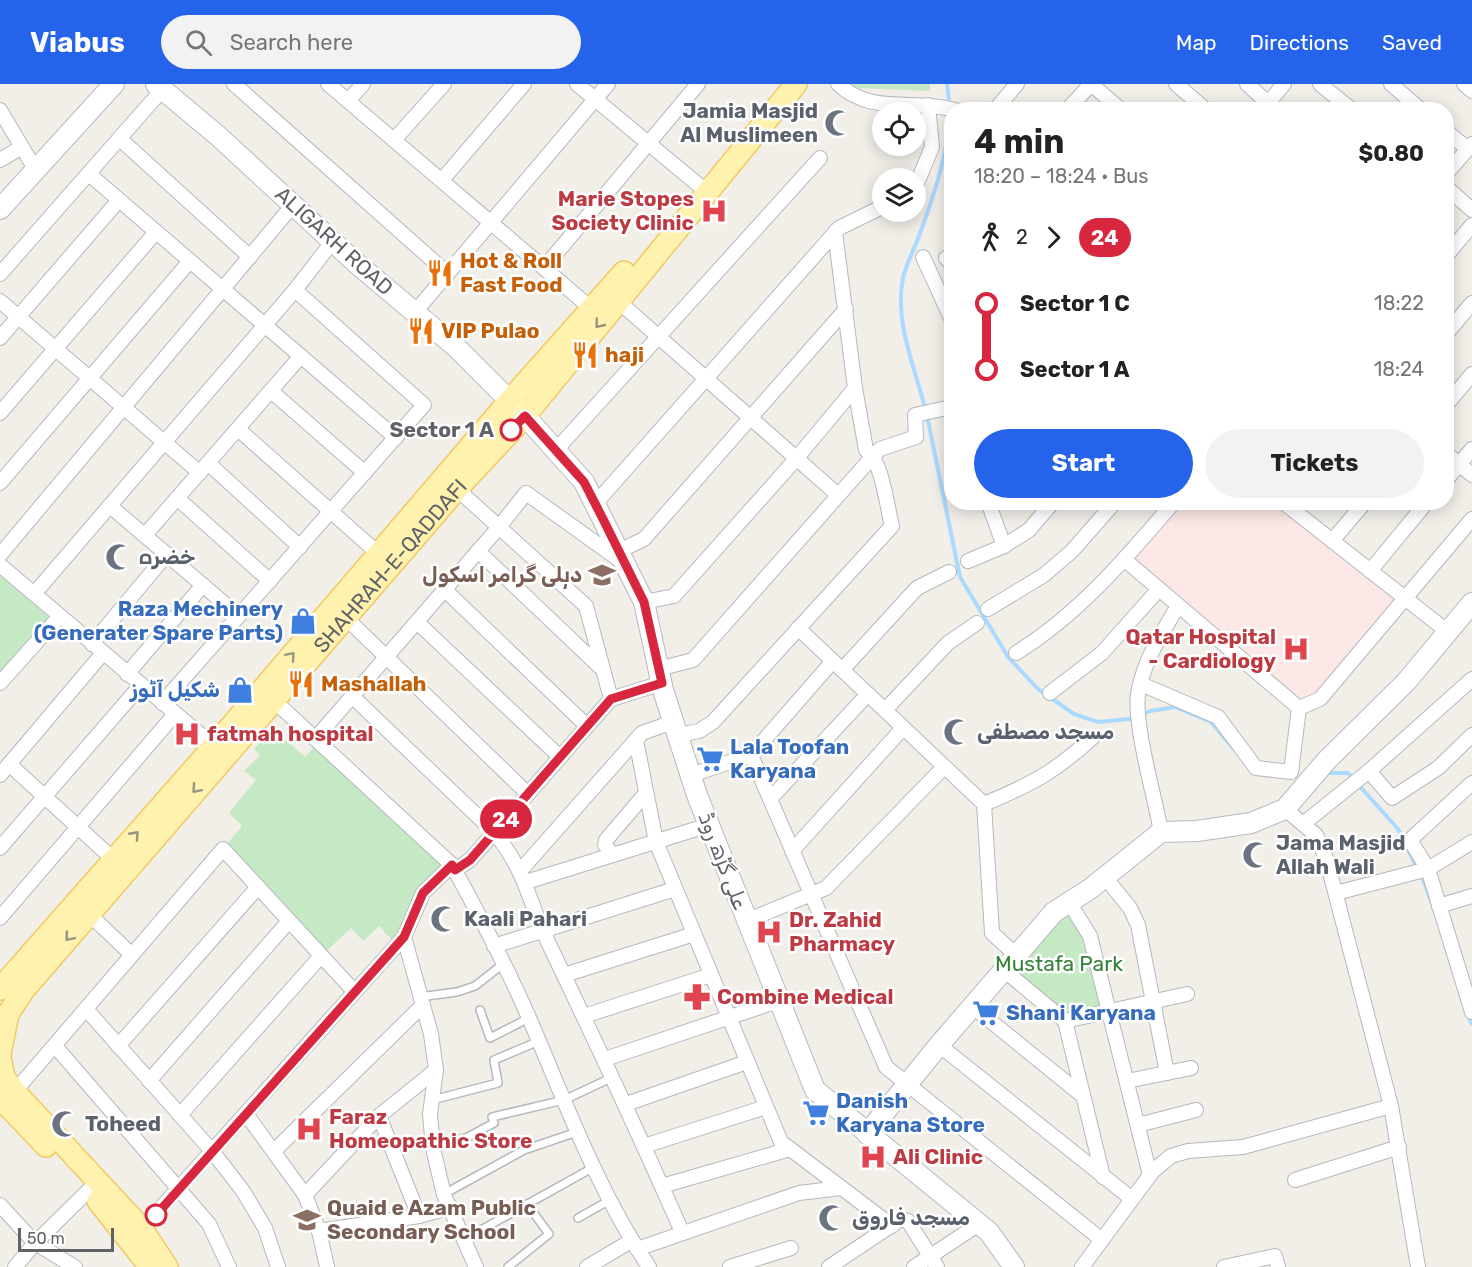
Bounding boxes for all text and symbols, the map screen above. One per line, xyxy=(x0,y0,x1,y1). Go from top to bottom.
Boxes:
search box xyxy=(161,15,581,69)
text: Viabus xyxy=(30,26,125,59)
icon: search xyxy=(182,26,215,59)
text: Search here xyxy=(230,29,353,56)
text: Map xyxy=(1176,30,1217,55)
text: Directions xyxy=(1250,30,1349,55)
text: Saved xyxy=(1382,30,1442,55)
place label: Jamia Masjid Al Muslimeen xyxy=(680,98,818,147)
map controls xyxy=(872,102,926,222)
button: locate xyxy=(872,102,926,156)
mosque icon: Jamia Masjid Al Muslimeen xyxy=(823,108,853,138)
text: 4 min xyxy=(974,122,1064,161)
text: $0.80 xyxy=(1358,140,1424,167)
text: 18:20 – 18:24 · Bus xyxy=(974,164,1149,188)
button: layers xyxy=(872,168,926,222)
street label: ALIGARH ROAD xyxy=(270,181,398,300)
place label: Marie Stopes Society Clinic xyxy=(551,186,694,235)
hospital icon: Marie Stopes Society Clinic xyxy=(699,196,729,226)
icon: walk xyxy=(974,221,1007,254)
icon: forward xyxy=(1037,221,1070,254)
text: 2 xyxy=(1016,225,1028,249)
text: 24 xyxy=(1091,225,1119,250)
place label: Hot & Roll Fast Food xyxy=(460,248,562,297)
restaurant icon: Hot & Roll Fast Food xyxy=(425,258,455,288)
text: Sector 1 C xyxy=(1020,290,1130,317)
text: 18:22 xyxy=(1374,291,1424,315)
restaurant icon: VIP Pulao xyxy=(406,316,436,346)
one-way arrow xyxy=(596,317,607,328)
place label: VIP Pulao xyxy=(441,318,539,343)
restaurant icon: haji xyxy=(570,340,600,370)
place label: haji xyxy=(605,342,644,367)
text: Sector 1 A xyxy=(1020,356,1129,383)
text: 18:24 xyxy=(1374,357,1424,381)
place label: Sector 1 A xyxy=(390,417,494,442)
marker: Sector 1 A xyxy=(500,419,522,441)
button: Start xyxy=(974,429,1193,498)
button: Tickets xyxy=(1205,429,1424,498)
street label: SHAHRAH-E-QADDAFI xyxy=(308,474,472,658)
mosque icon: خضرہ xyxy=(104,542,134,572)
place label: خضرہ xyxy=(139,544,196,570)
school or university icon: دہلی گرامر اسکول xyxy=(587,560,617,590)
place label: دہلی گرامر اسکول xyxy=(422,562,582,590)
place label: Raza Mechinery (Generater Spare Parts) xyxy=(34,596,283,645)
shop icon: Raza Mechinery (Generater Spare Parts) xyxy=(288,606,318,636)
place label: Qatar Hospital - Cardiology xyxy=(1125,624,1276,673)
hospital icon: Qatar Hospital - Cardiology xyxy=(1281,634,1311,664)
one-way arrow xyxy=(284,652,295,663)
restaurant icon: Mashallah xyxy=(286,669,316,699)
place label: Mashallah xyxy=(321,671,426,696)
shop icon: شکیل آٹوز xyxy=(225,675,255,705)
place label: شکیل آٹوز xyxy=(128,677,220,703)
mosque icon: مسجد مصطفی xyxy=(942,717,972,747)
hospital icon: fatmah hospital xyxy=(172,719,202,749)
place label: مسجد مصطفی xyxy=(977,719,1114,744)
place label: fatmah hospital xyxy=(207,721,374,746)
place label: Lala Toofan Karyana xyxy=(730,734,849,783)
supermarket icon: Lala Toofan Karyana xyxy=(695,744,725,774)
one-way arrow xyxy=(193,782,204,793)
line badge: 24 xyxy=(479,800,533,838)
text: 24 xyxy=(492,807,520,832)
street label: علی گڑھ روڈ xyxy=(693,809,753,913)
place label: Jama Masjid Allah Wali xyxy=(1276,830,1406,879)
one-way arrow xyxy=(128,831,139,841)
mosque icon: Jama Masjid Allah Wali xyxy=(1241,840,1271,870)
mosque icon: Kaali Pahari xyxy=(429,904,459,934)
place label: Kaali Pahari xyxy=(464,906,587,931)
place label: Dr. Zahid Pharmacy xyxy=(789,907,895,956)
hospital icon: Dr. Zahid Pharmacy xyxy=(754,917,784,947)
one-way arrow xyxy=(65,930,76,941)
park label: Mustafa Park xyxy=(995,951,1123,976)
pharmacy icon: Combine Medical xyxy=(682,982,712,1012)
place label: Combine Medical xyxy=(717,984,893,1009)
supermarket icon: Shani Karyana xyxy=(971,998,1001,1028)
place label: Shani Karyana xyxy=(1006,1000,1156,1025)
place label: Danish Karyana Store xyxy=(836,1088,985,1137)
supermarket icon: Danish Karyana Store xyxy=(801,1098,831,1128)
place label: Faraz Homeopathic Store xyxy=(329,1104,532,1153)
mosque icon: Toheed xyxy=(50,1109,80,1139)
place label: Toheed xyxy=(85,1111,161,1136)
hospital icon: Faraz Homeopathic Store xyxy=(294,1114,324,1144)
hospital icon: Ali Clinic xyxy=(858,1142,888,1172)
place label: Ali Clinic xyxy=(893,1144,983,1169)
place label: Quaid e Azam Public Secondary School xyxy=(327,1195,536,1244)
mosque icon: مسجد فاروق xyxy=(817,1203,847,1233)
unlabelled marker xyxy=(145,1204,167,1226)
school or university icon: Quaid e Azam Public Secondary School xyxy=(292,1205,322,1235)
place label: مسجد فاروق xyxy=(852,1205,970,1230)
scale bar xyxy=(18,1225,114,1252)
text: 50 m xyxy=(27,1229,65,1248)

